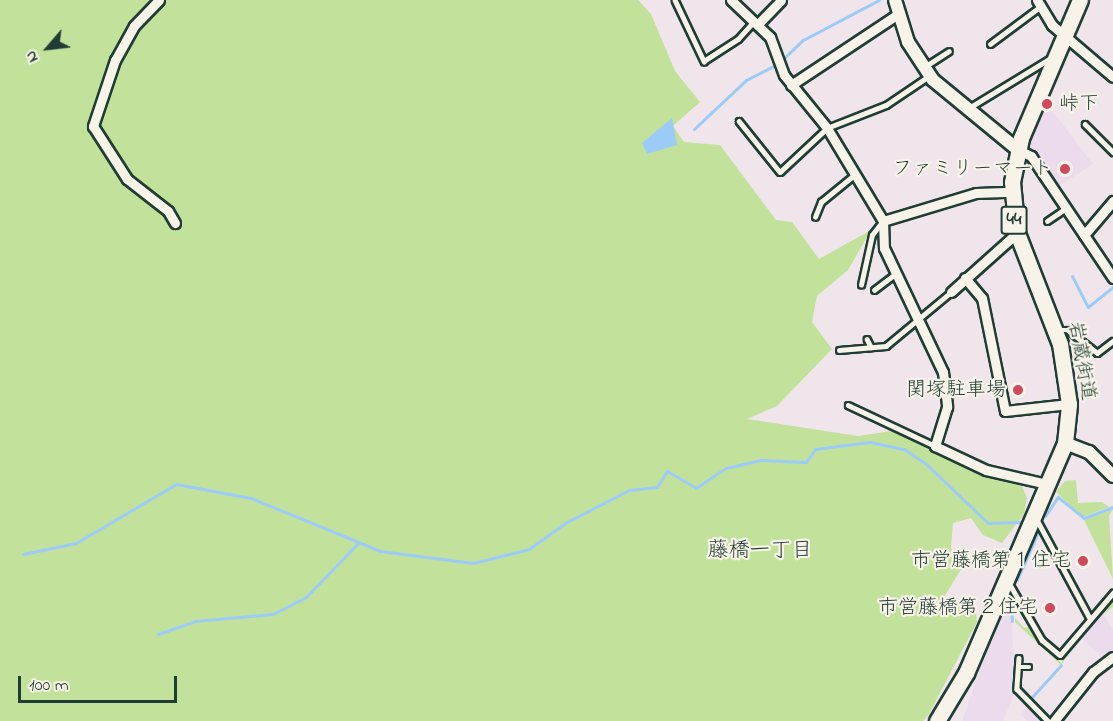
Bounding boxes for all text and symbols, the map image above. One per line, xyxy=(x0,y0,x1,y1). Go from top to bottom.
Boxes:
north arrow xyxy=(18,18,78,78)
text: N xyxy=(19,46,45,67)
place label: 峠下 xyxy=(1059,92,1099,116)
marker: 峠下 xyxy=(1040,97,1054,111)
place label: ファミリーマート xyxy=(893,157,1053,181)
marker: ファミリーマート xyxy=(1058,162,1072,176)
road number: 44 xyxy=(1000,205,1028,235)
street label: 岩蔵街道 xyxy=(1062,320,1100,402)
place label: 関塚駐車場 xyxy=(906,378,1006,402)
marker: 関塚駐車場 xyxy=(1011,383,1025,397)
district label: 藤橋一丁目 xyxy=(708,538,812,564)
place label: 市営藤橋第１住宅 xyxy=(911,549,1071,573)
marker: 市営藤橋第１住宅 xyxy=(1076,554,1090,568)
place label: 市営藤橋第２住宅 xyxy=(878,596,1038,620)
marker: 市営藤橋第２住宅 xyxy=(1043,601,1057,615)
scale bar xyxy=(21,664,180,702)
text: 100 m xyxy=(29,673,69,699)

